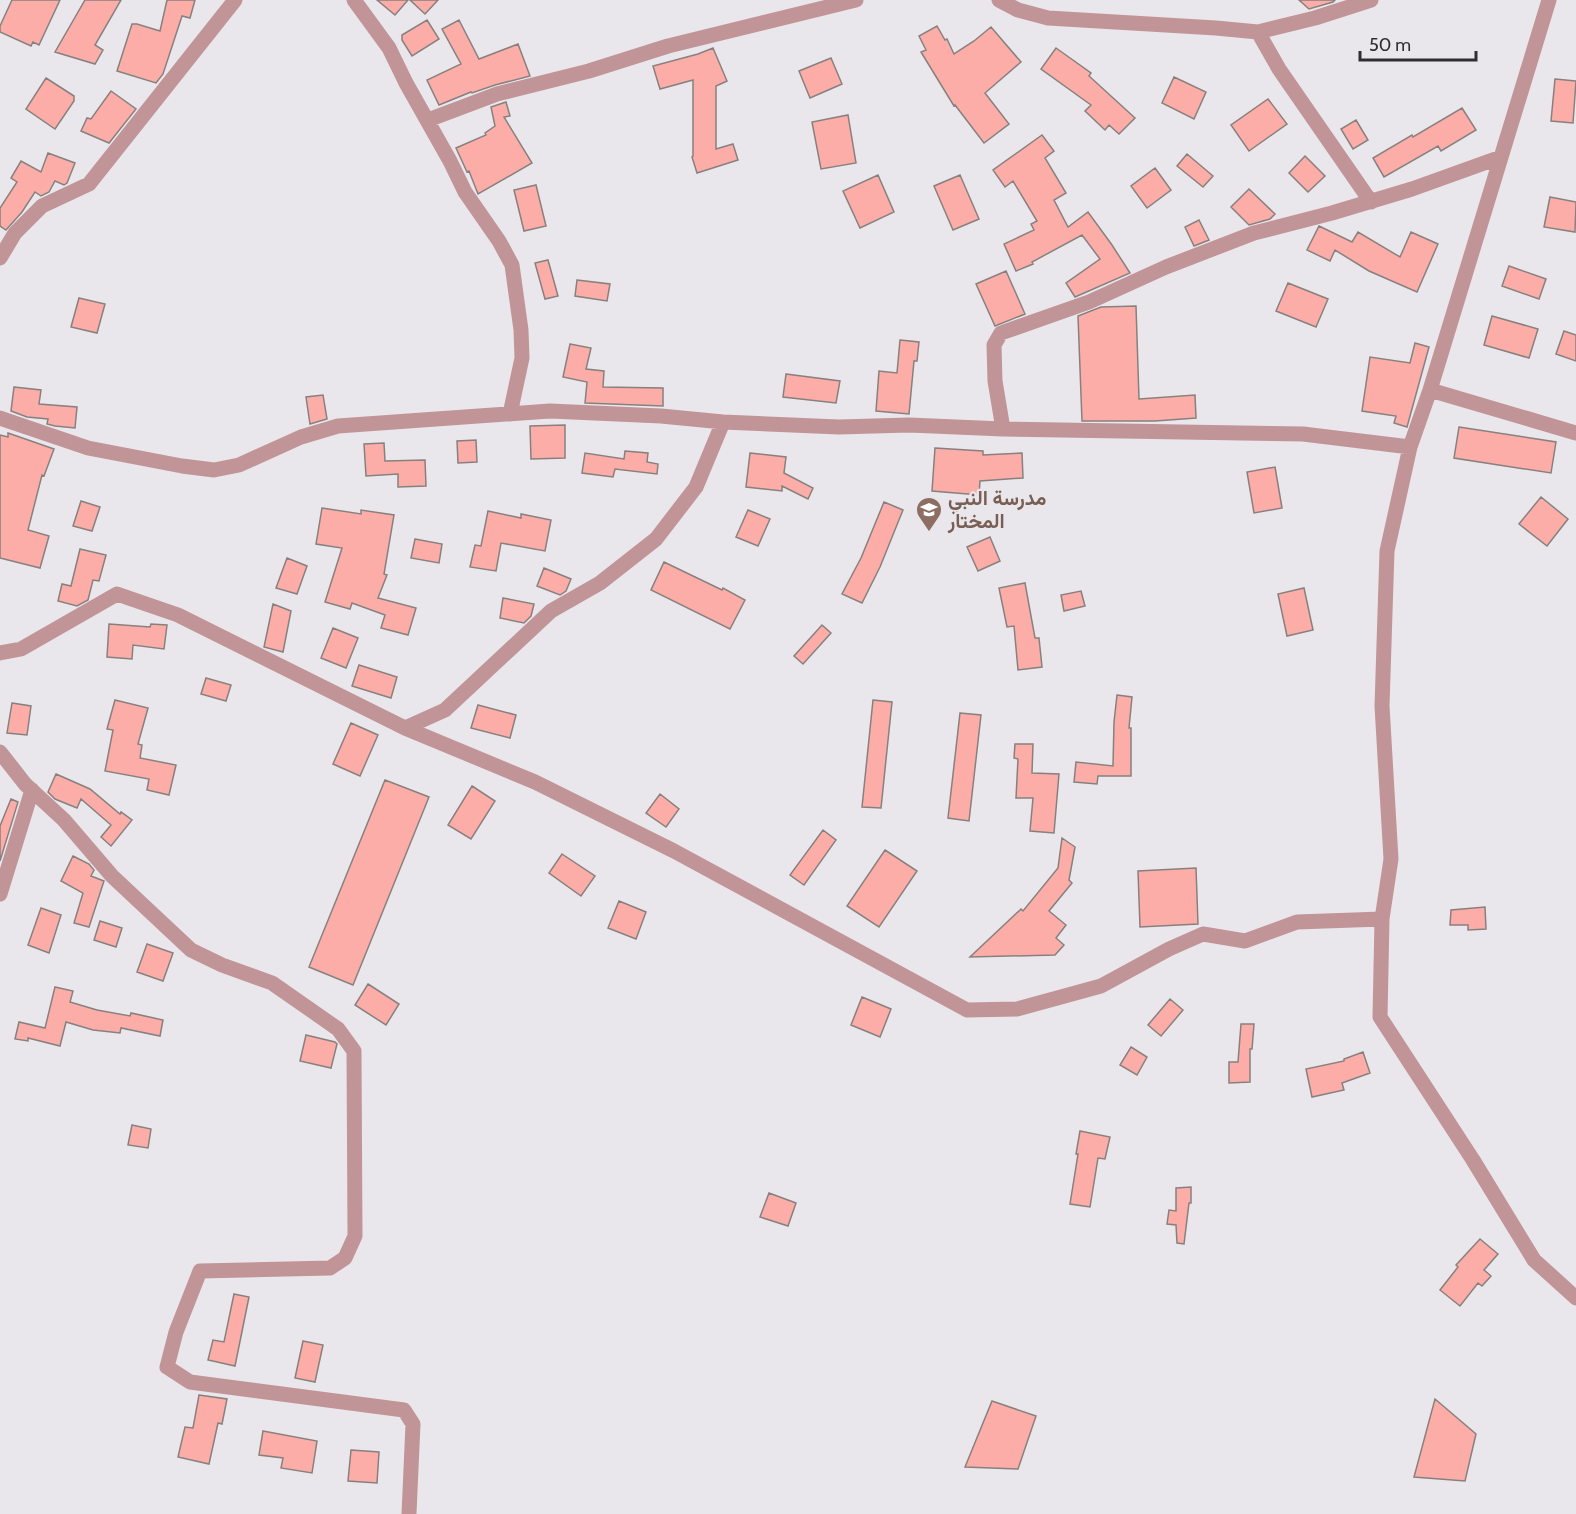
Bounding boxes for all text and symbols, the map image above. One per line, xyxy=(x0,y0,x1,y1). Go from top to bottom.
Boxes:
scale bar xyxy=(1360,24,1476,62)
text: 50 m xyxy=(1369,34,1411,56)
place label: مدرسة النبي المختار xyxy=(947,486,1047,534)
school or university icon: مدرسة النبي المختار xyxy=(914,495,944,533)

